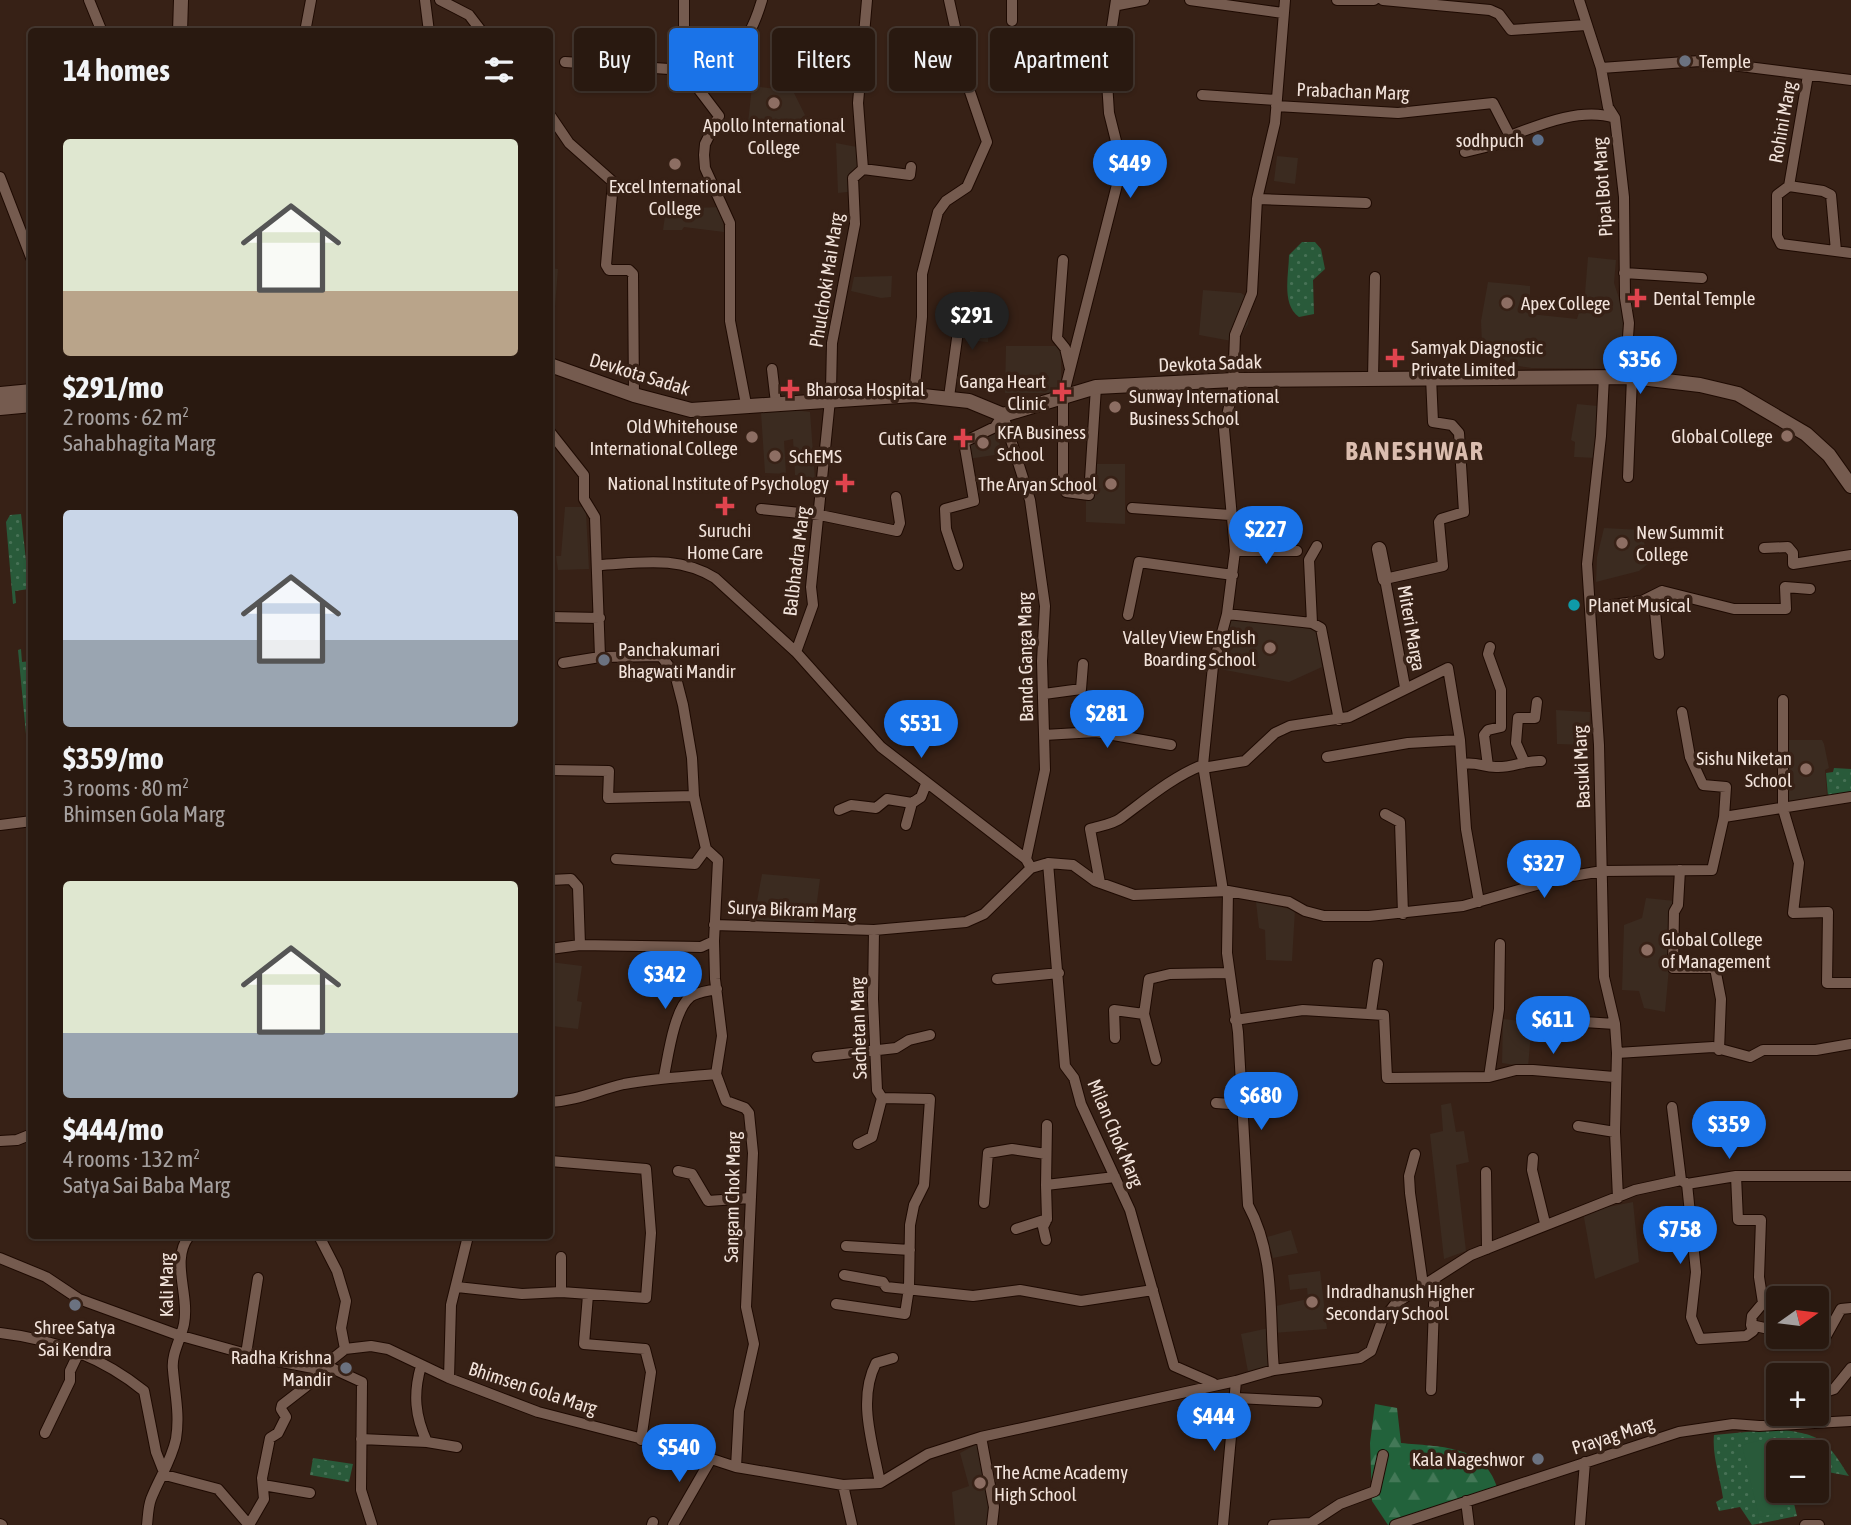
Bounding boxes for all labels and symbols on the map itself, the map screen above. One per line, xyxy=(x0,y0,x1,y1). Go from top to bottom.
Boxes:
place label: Temple xyxy=(1699,50,1751,72)
marker: Temple xyxy=(1677,53,1693,69)
street label: Prabachan Marg xyxy=(1296,78,1411,104)
street label: Rohini Marg xyxy=(1764,78,1800,165)
marker: Apollo International College xyxy=(766,95,782,111)
place label: Apollo International College xyxy=(703,114,845,158)
place label: sodhpuch xyxy=(1456,129,1524,151)
marker: sodhpuch xyxy=(1530,132,1546,148)
street label: Pipal Bot Marg xyxy=(1587,136,1616,237)
pin: $449 xyxy=(1089,140,1171,200)
marker: Excel International College xyxy=(667,156,683,172)
place label: Excel International College xyxy=(609,175,741,219)
street label: Phulchoki Mai Marg xyxy=(805,210,848,349)
place label: Dental Temple xyxy=(1653,287,1755,309)
marker: Dental Temple xyxy=(1627,288,1647,308)
pin: $291 xyxy=(931,292,1013,352)
place label: Apex College xyxy=(1521,292,1610,314)
marker: Apex College xyxy=(1499,295,1515,311)
place label: Samyak Diagnostic Private Limited xyxy=(1411,336,1544,380)
pin: $356 xyxy=(1599,336,1681,396)
street label: Devkota Sadak xyxy=(587,348,693,400)
marker: Samyak Diagnostic Private Limited xyxy=(1385,348,1405,368)
street label: Devkota Sadak xyxy=(1158,350,1263,376)
place label: Ganga Heart Clinic xyxy=(959,370,1047,414)
place label: Bharosa Hospital xyxy=(806,378,925,400)
marker: Bharosa Hospital xyxy=(780,379,800,399)
marker: Ganga Heart Clinic xyxy=(1052,382,1072,402)
place label: Sunway International Business School xyxy=(1129,385,1279,429)
marker: Sunway International Business School xyxy=(1107,399,1123,415)
place label: Old Whitehouse International College xyxy=(590,415,738,459)
place label: KFA Business School xyxy=(997,421,1086,465)
place label: Global College xyxy=(1671,425,1773,447)
place label: Cutis Care xyxy=(879,427,947,449)
marker: Cutis Care xyxy=(953,428,973,448)
marker: Global College xyxy=(1779,428,1795,444)
marker: Old Whitehouse International College xyxy=(744,429,760,445)
marker: KFA Business School xyxy=(975,435,991,451)
district label: BANESHWAR xyxy=(1345,436,1485,466)
place label: SchEMS xyxy=(789,445,842,467)
marker: SchEMS xyxy=(767,448,783,464)
place label: National Institute of Psychology xyxy=(607,472,829,494)
marker: National Institute of Psychology xyxy=(835,473,855,493)
place label: The Aryan School xyxy=(978,473,1097,495)
marker: The Aryan School xyxy=(1103,476,1119,492)
marker: Suruchi Home Care xyxy=(715,496,735,516)
street label: Balbhadra Marg xyxy=(778,504,814,617)
pin: $227 xyxy=(1225,506,1307,566)
place label: Suruchi Home Care xyxy=(687,519,763,563)
place label: New Summit College xyxy=(1636,521,1724,565)
marker: New Summit College xyxy=(1614,535,1630,551)
street label: Miteri Marga xyxy=(1394,583,1430,673)
street label: Banda Ganga Marg xyxy=(1013,591,1037,722)
place label: Planet Musical xyxy=(1588,594,1691,616)
marker: Planet Musical xyxy=(1566,597,1582,613)
place label: Valley View English Boarding School xyxy=(1123,626,1256,670)
place label: Panchakumari Bhagwati Mandir xyxy=(618,638,736,682)
marker: Valley View English Boarding School xyxy=(1262,640,1278,656)
marker: Panchakumari Bhagwati Mandir xyxy=(596,652,612,668)
pin: $281 xyxy=(1066,690,1148,750)
pin: $531 xyxy=(880,700,962,760)
street label: Basuki Marg xyxy=(1568,724,1594,809)
place label: Sishu Niketan School xyxy=(1696,747,1792,791)
marker: Sishu Niketan School xyxy=(1798,761,1814,777)
pin: $327 xyxy=(1503,841,1585,900)
street label: Surya Bikram Marg xyxy=(727,896,858,922)
place label: Global College of Management xyxy=(1661,928,1771,972)
marker: Global College of Management xyxy=(1639,942,1655,958)
pin: $342 xyxy=(624,951,706,1011)
street label: Sachetan Marg xyxy=(845,976,871,1080)
pin: $611 xyxy=(1512,996,1594,1056)
pin: $680 xyxy=(1220,1072,1302,1132)
street label: Milan Chok Marg xyxy=(1083,1076,1149,1191)
pin: $359 xyxy=(1688,1102,1770,1161)
street label: Sangam Chok Marg xyxy=(720,1130,744,1263)
pin: $758 xyxy=(1639,1206,1721,1266)
street label: Kali Marg xyxy=(155,1252,177,1317)
place label: Indradhanush Higher Secondary School xyxy=(1326,1280,1475,1324)
north arrow xyxy=(1766,1286,1829,1349)
marker: Indradhanush Higher Secondary School xyxy=(1304,1294,1320,1310)
marker: Shree Satya Sai Kendra xyxy=(67,1297,83,1313)
place label: Shree Satya Sai Kendra xyxy=(34,1316,116,1360)
place label: Radha Krishna Mandir xyxy=(231,1346,332,1390)
street label: Bhimsen Gola Marg xyxy=(466,1357,601,1419)
marker: Radha Krishna Mandir xyxy=(338,1360,354,1376)
pin: $444 xyxy=(1173,1394,1255,1453)
street label: Prayag Marg xyxy=(1569,1411,1658,1459)
pin: $540 xyxy=(638,1424,720,1484)
place label: Kala Nageshwor xyxy=(1412,1448,1524,1470)
marker: Kala Nageshwor xyxy=(1530,1451,1546,1467)
place label: The Acme Academy High School xyxy=(994,1461,1128,1505)
marker: The Acme Academy High School xyxy=(972,1475,988,1491)

